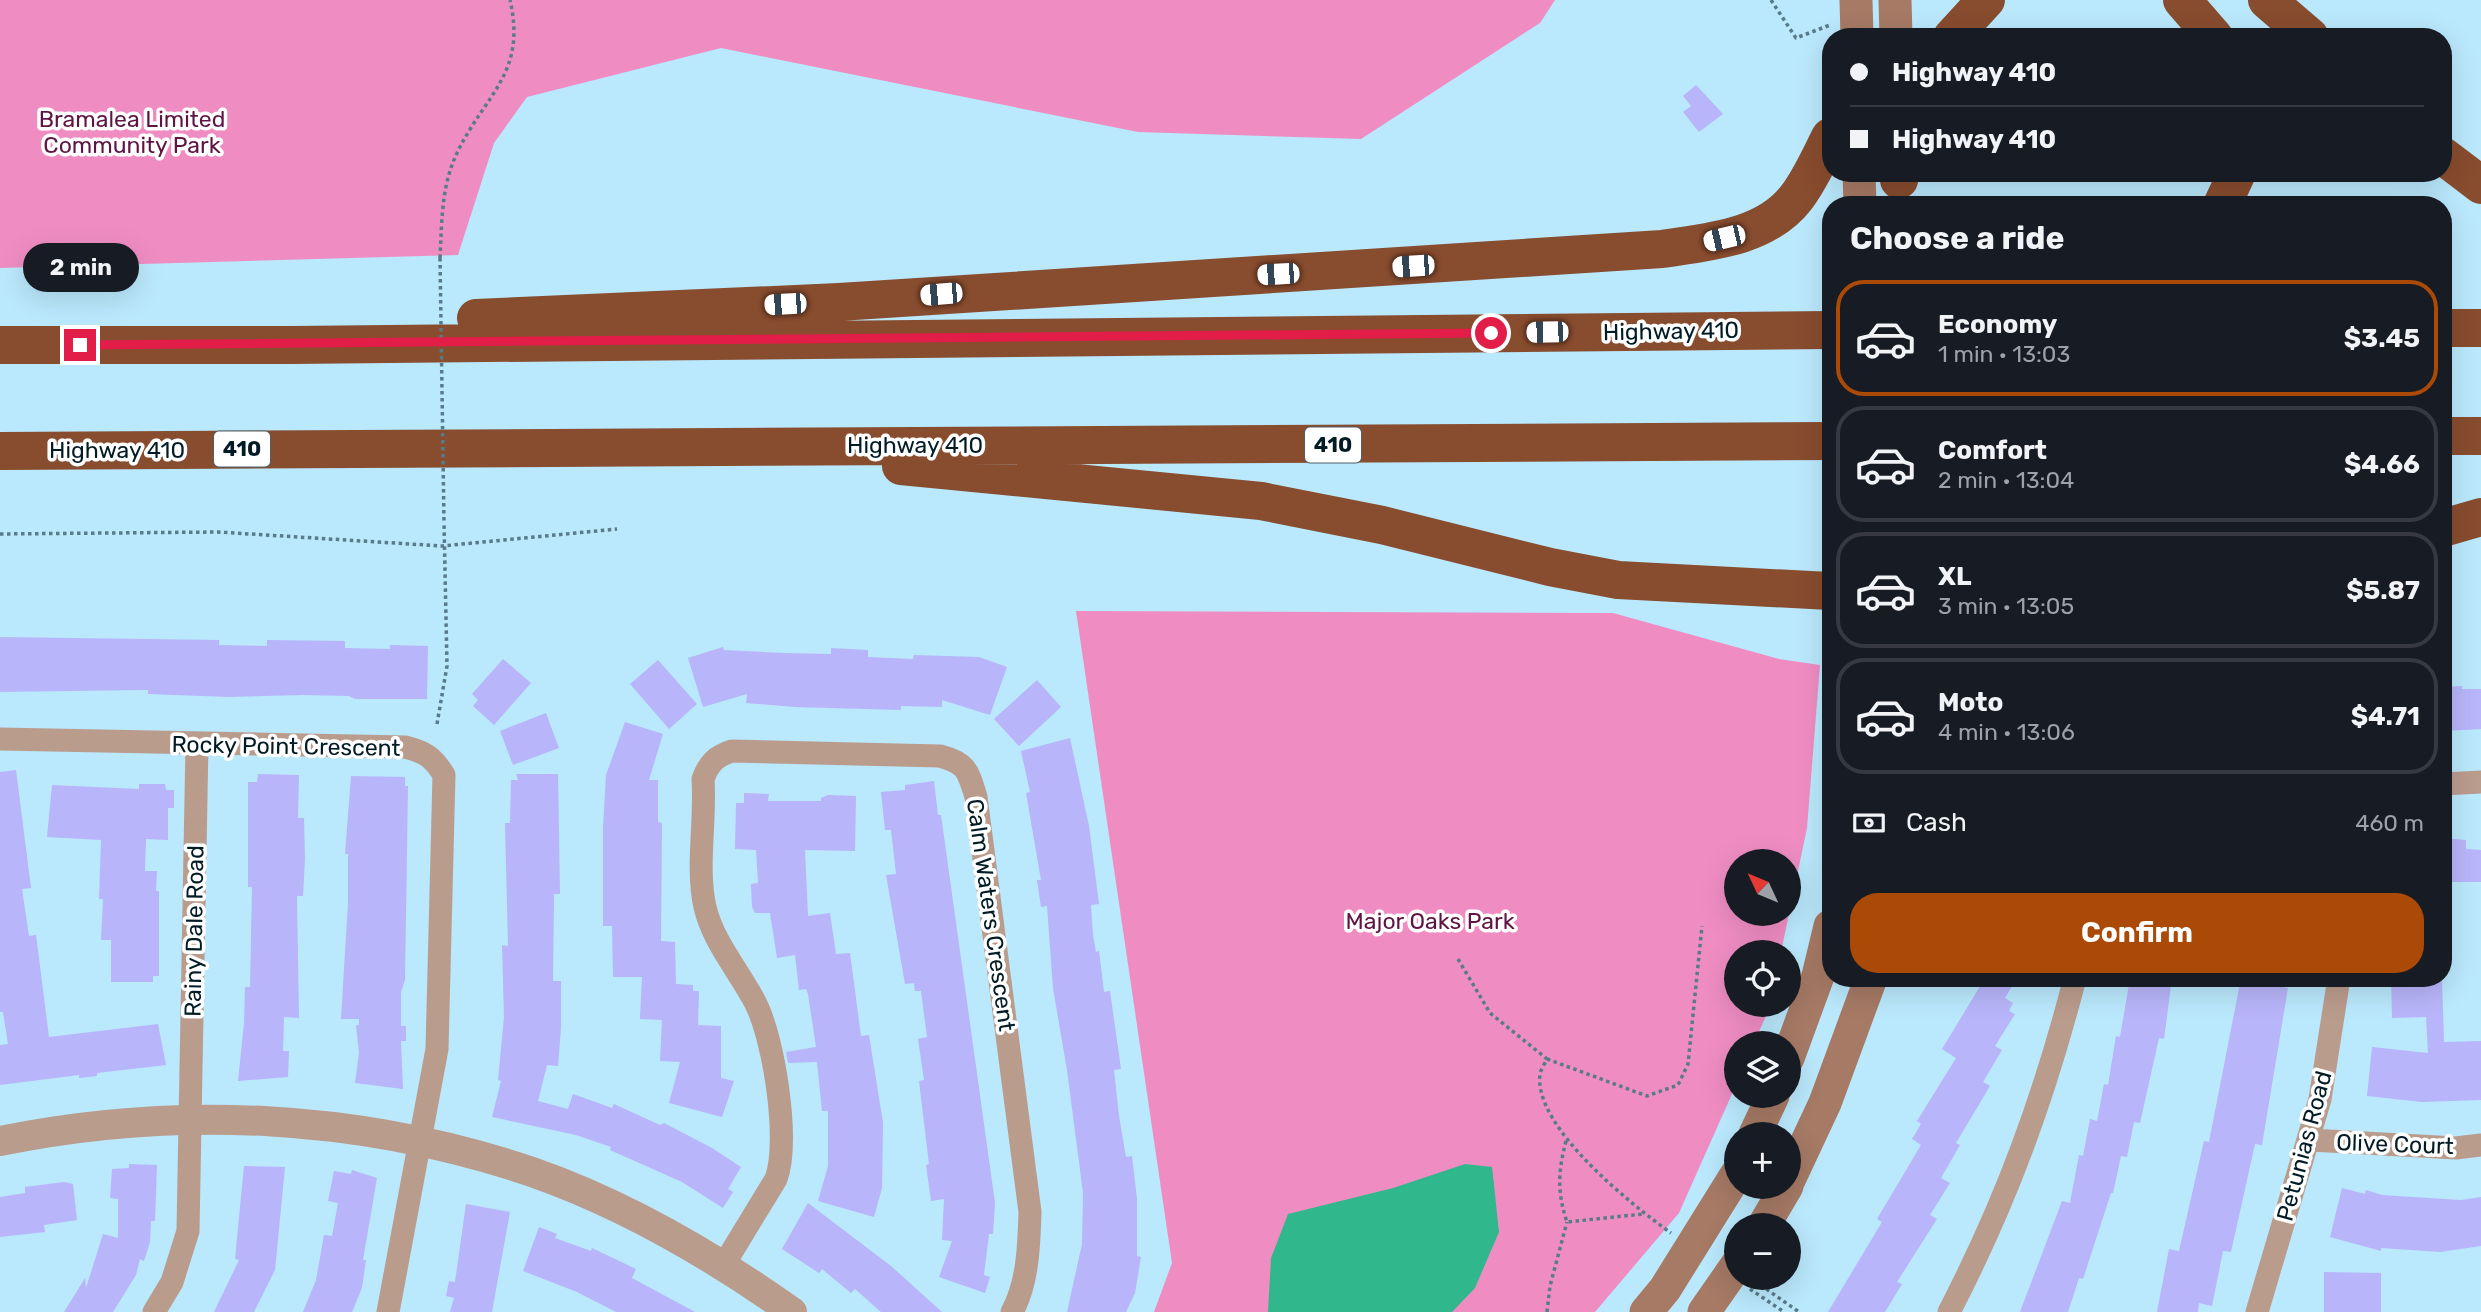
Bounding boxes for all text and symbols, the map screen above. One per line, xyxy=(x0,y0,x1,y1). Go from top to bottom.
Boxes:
text: Highway 410 xyxy=(1892,57,2056,88)
park label: Bramalea Limited Community Park xyxy=(39,105,225,159)
text: Highway 410 xyxy=(1892,124,2056,155)
text: Choose a ride xyxy=(1850,219,2064,257)
car xyxy=(1702,223,1747,253)
callout: 2 min xyxy=(22,244,138,292)
text: 2 min xyxy=(50,253,112,281)
car xyxy=(1392,254,1435,278)
car xyxy=(1257,262,1300,286)
car xyxy=(920,282,963,306)
car xyxy=(764,292,807,316)
icon: car xyxy=(1854,307,1917,370)
text: Economy xyxy=(1938,309,2057,340)
street label: Highway 410 xyxy=(1603,316,1739,346)
route start xyxy=(1475,317,1507,349)
car xyxy=(1526,321,1569,343)
text: $3.45 xyxy=(2344,323,2420,354)
route end xyxy=(64,329,96,361)
text: 1 min · 13:03 xyxy=(1938,340,2070,368)
road number: 410 xyxy=(1305,428,1361,462)
street label: Highway 410 xyxy=(847,431,983,459)
road number: 410 xyxy=(214,432,270,466)
icon: car xyxy=(1854,433,1917,496)
text: Comfort xyxy=(1938,435,2047,466)
street label: Highway 410 xyxy=(49,436,185,464)
text: $4.66 xyxy=(2344,449,2420,480)
text: 2 min · 13:04 xyxy=(1938,466,2074,494)
icon: car xyxy=(1854,559,1917,622)
text: XL xyxy=(1938,561,1971,592)
text: $5.87 xyxy=(2346,575,2420,606)
text: 3 min · 13:05 xyxy=(1938,592,2074,620)
icon: car xyxy=(1854,685,1917,748)
text: Moto xyxy=(1938,687,2003,718)
text: $4.71 xyxy=(2351,701,2420,732)
text: 4 min · 13:06 xyxy=(1938,718,2075,746)
street label: Rocky Point Crescent xyxy=(171,730,401,762)
street label: Calm Waters Crescent xyxy=(961,797,1021,1033)
icon: cash xyxy=(1850,804,1888,842)
text: Cash xyxy=(1906,807,1967,838)
text: 460 m xyxy=(2355,809,2424,837)
street label: Rainy Dale Road xyxy=(179,845,209,1017)
north arrow xyxy=(1724,849,1801,926)
map controls xyxy=(1724,849,1801,1290)
button: Confirm xyxy=(1850,893,2424,973)
park label: Major Oaks Park xyxy=(1345,907,1515,935)
button: locate xyxy=(1724,940,1801,1017)
button: layers xyxy=(1724,1031,1801,1108)
street label: Petunias Road xyxy=(2271,1068,2337,1224)
button: + xyxy=(1724,1122,1801,1199)
street label: Olive Court xyxy=(2336,1128,2454,1160)
button: − xyxy=(1724,1213,1801,1290)

